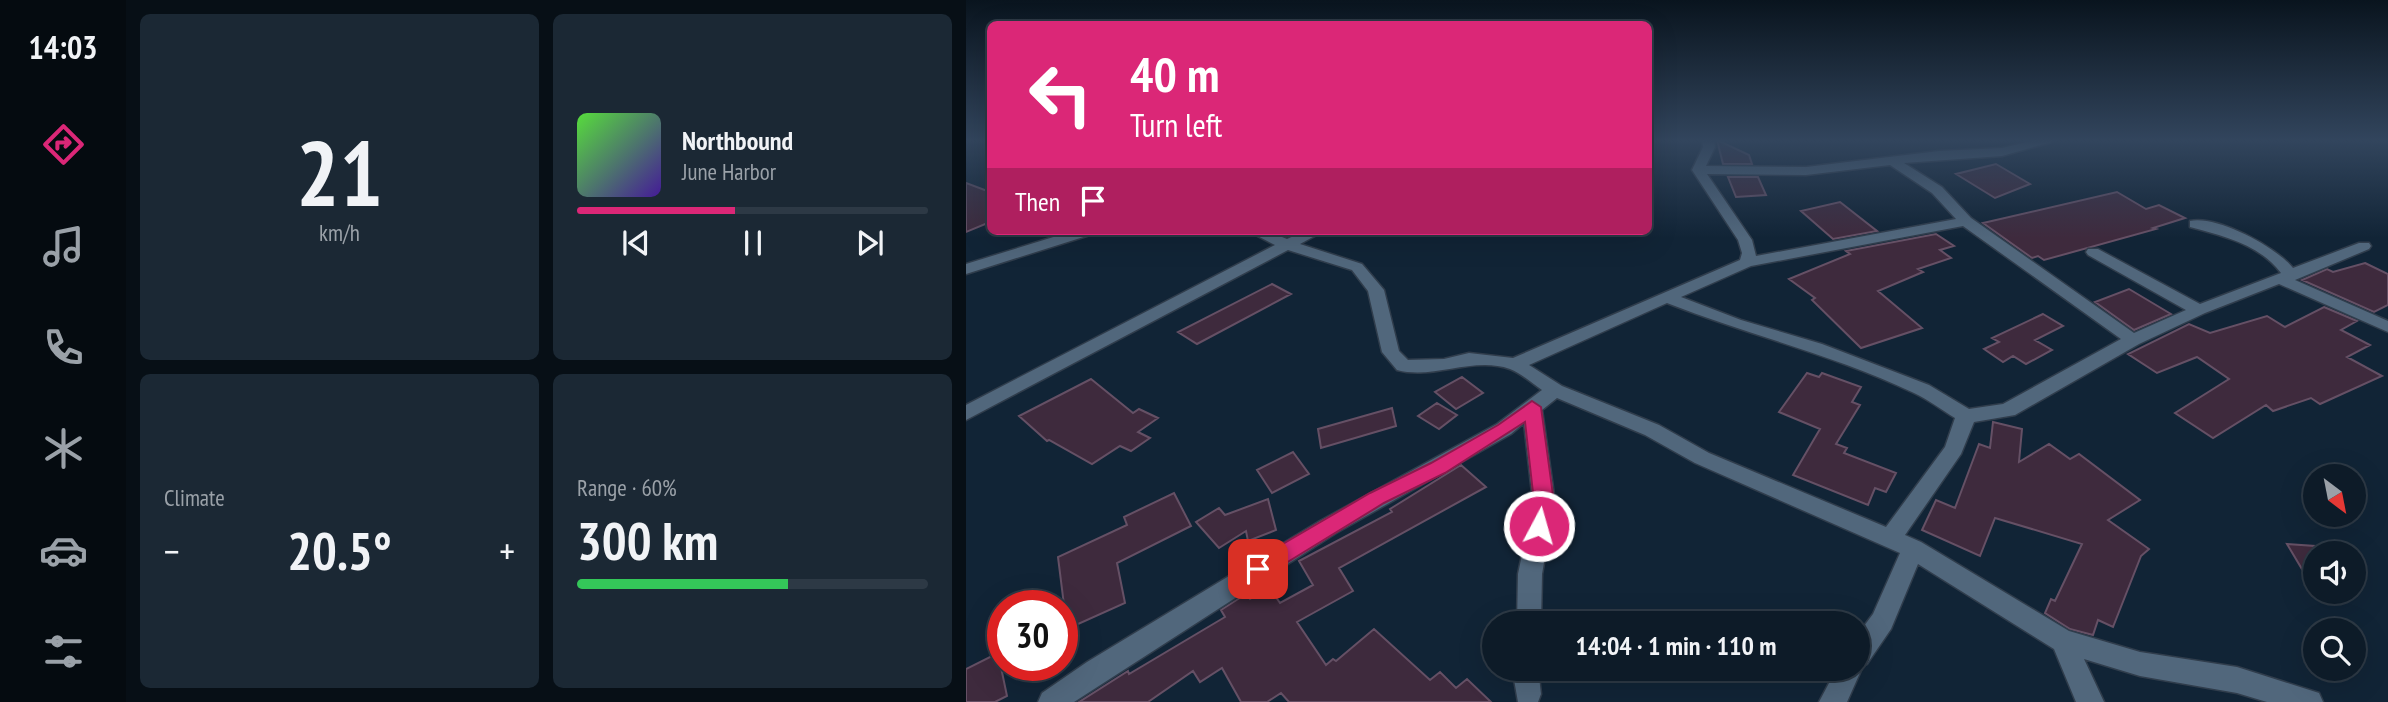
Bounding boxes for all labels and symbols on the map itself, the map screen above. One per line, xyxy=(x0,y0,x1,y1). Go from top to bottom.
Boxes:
north arrow xyxy=(2303,464,2366,527)
position arrow xyxy=(1502,489,1576,563)
pin xyxy=(1228,539,1288,599)
speed limit sign: 30 xyxy=(987,590,1078,681)

